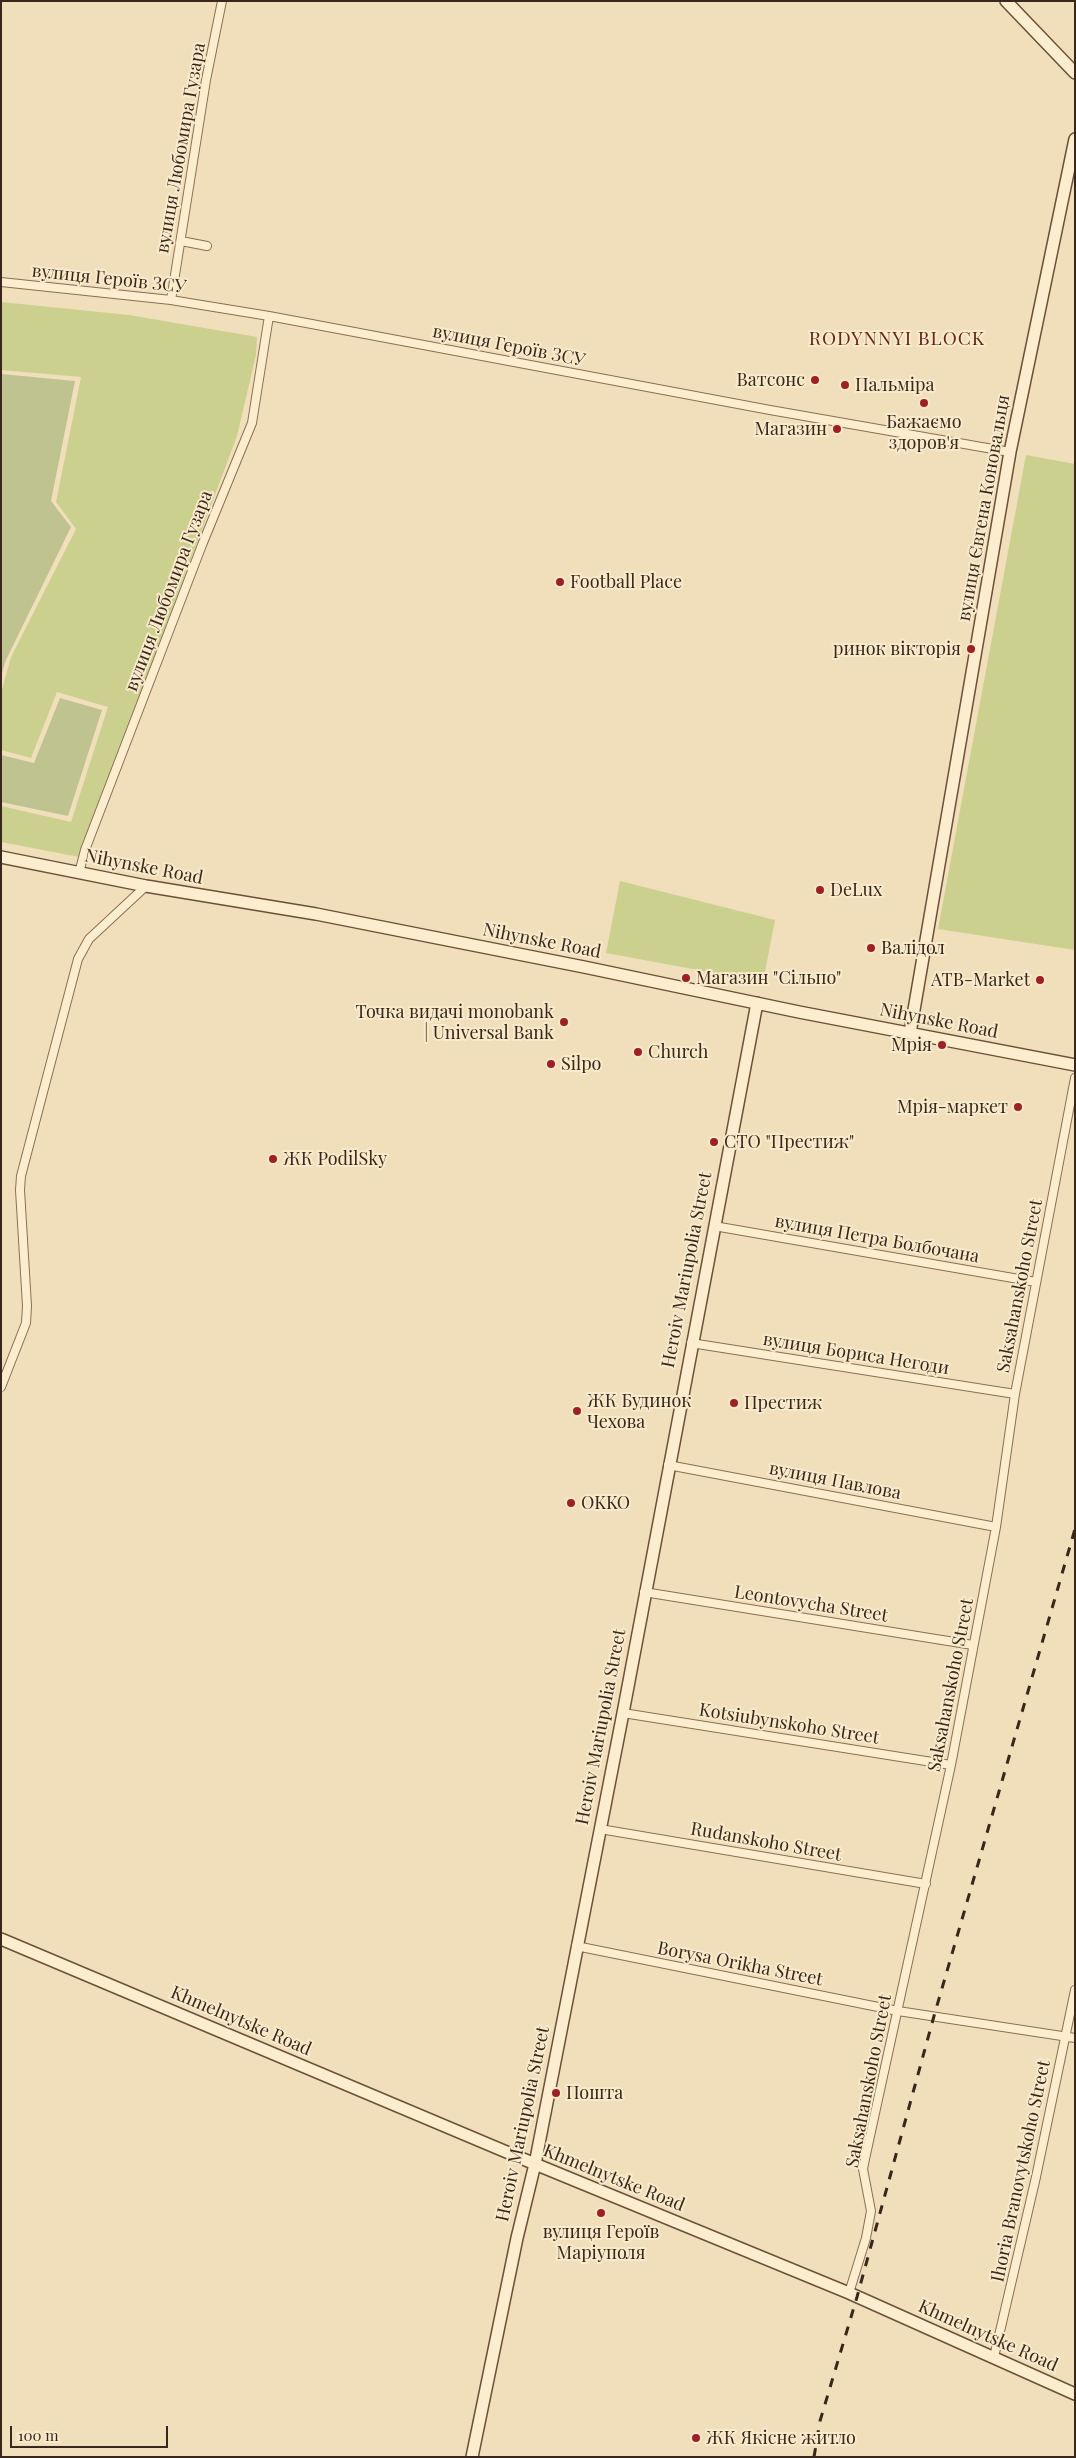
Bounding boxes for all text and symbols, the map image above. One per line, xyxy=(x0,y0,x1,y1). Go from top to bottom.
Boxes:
street label: вулиця Любомира Гузара xyxy=(152,41,210,255)
street label: вулиця Героїв ЗСУ xyxy=(31,260,187,298)
street label: вулиця Героїв ЗСУ xyxy=(431,321,587,371)
district label: RODYNNYI BLOCK xyxy=(807,328,987,350)
place label: Ватсонс xyxy=(736,369,805,391)
marker: Ватсонс xyxy=(809,374,821,386)
place label: Пальміра xyxy=(855,374,934,396)
marker: Пальміра xyxy=(839,379,851,391)
street label: вулиця Євгена Коновальця xyxy=(953,393,1015,623)
marker: Бажаємо здоров'я xyxy=(918,397,930,409)
place label: Бажаємо здоров'я xyxy=(886,411,962,454)
place label: Магазин xyxy=(754,418,827,440)
marker: Магазин xyxy=(831,423,843,435)
street label: вулиця Любомира Гузара xyxy=(121,488,217,694)
place label: Football Place xyxy=(570,571,682,593)
marker: Football Place xyxy=(554,576,566,588)
place label: ринок вікторія xyxy=(833,638,961,660)
marker: ринок вікторія xyxy=(965,643,977,655)
street label: Nihynske Road xyxy=(83,845,205,889)
place label: DeLux xyxy=(830,879,882,901)
marker: DeLux xyxy=(814,884,826,896)
street label: Nihynske Road xyxy=(481,919,603,963)
place label: Валідол xyxy=(881,937,945,959)
marker: Валідол xyxy=(865,942,877,954)
place label: Магазин "Сільпо" xyxy=(696,967,841,989)
place label: ATB-Market xyxy=(931,969,1030,991)
marker: Магазин "Сільпо" xyxy=(680,972,692,984)
marker: ATB-Market xyxy=(1034,974,1046,986)
street label: Nihynske Road xyxy=(878,999,1000,1043)
place label: Точка видачі monobank | Universal Bank xyxy=(355,1001,554,1044)
marker: Точка видачі monobank | Universal Bank xyxy=(558,1016,570,1028)
place label: Мрія xyxy=(891,1034,932,1056)
marker: Мрія xyxy=(936,1039,948,1051)
place label: Church xyxy=(648,1041,708,1063)
marker: Church xyxy=(632,1046,644,1058)
place label: Silpo xyxy=(561,1053,601,1075)
marker: Silpo xyxy=(545,1058,557,1070)
place label: Мрія-маркет xyxy=(897,1096,1008,1118)
marker: Мрія-маркет xyxy=(1012,1101,1024,1113)
place label: СТО "Престиж" xyxy=(724,1131,854,1153)
marker: СТО "Престиж" xyxy=(708,1136,720,1148)
place label: ЖК PodilSky xyxy=(283,1148,387,1170)
marker: ЖК PodilSky xyxy=(267,1153,279,1165)
street label: Heroiv Mariupolia Street xyxy=(657,1170,717,1370)
street label: Saksahanskoho Street xyxy=(993,1197,1047,1375)
street label: вулиця Петра Болбочана xyxy=(773,1210,981,1268)
street label: вулиця Бориса Негоди xyxy=(761,1329,951,1379)
place label: ЖК Будинок Чехова xyxy=(587,1390,692,1432)
place label: Престиж xyxy=(744,1392,822,1414)
marker: Престиж xyxy=(728,1397,740,1409)
marker: ЖК Будинок Чехова xyxy=(571,1405,583,1417)
street label: вулиця Павлова xyxy=(767,1458,903,1504)
place label: OKKO xyxy=(581,1492,630,1514)
marker: OKKO xyxy=(565,1497,577,1509)
street label: Leontovycha Street xyxy=(733,1581,889,1627)
street label: Saksahanskoho Street xyxy=(924,1596,978,1774)
street label: Heroiv Mariupolia Street xyxy=(571,1627,631,1827)
street label: Kotsiubynskoho Street xyxy=(697,1699,881,1749)
street label: Rudanskoho Street xyxy=(689,1818,843,1866)
street label: Borysa Orikha Street xyxy=(656,1937,824,1991)
street label: Khmelnytske Road xyxy=(167,1982,315,2060)
street label: Saksahanskoho Street xyxy=(842,1992,896,2170)
street label: Heroiv Mariupolia Street xyxy=(492,2024,554,2224)
street label: Ihoria Branovytskoho Street xyxy=(987,2058,1055,2284)
place label: Пошта xyxy=(566,2082,623,2104)
marker: Пошта xyxy=(550,2087,562,2099)
street label: Khmelnytske Road xyxy=(540,2140,688,2216)
marker: вулиця Героїв Маріуполя xyxy=(595,2207,607,2219)
place label: вулиця Героїв Маріуполя xyxy=(543,2221,659,2264)
street label: Khmelnytske Road xyxy=(915,2296,1061,2376)
scale bar xyxy=(12,2416,170,2448)
text: 100 m xyxy=(18,2425,59,2445)
place label: ЖК Якісне житло xyxy=(706,2427,856,2449)
marker: ЖК Якісне житло xyxy=(690,2432,702,2444)

